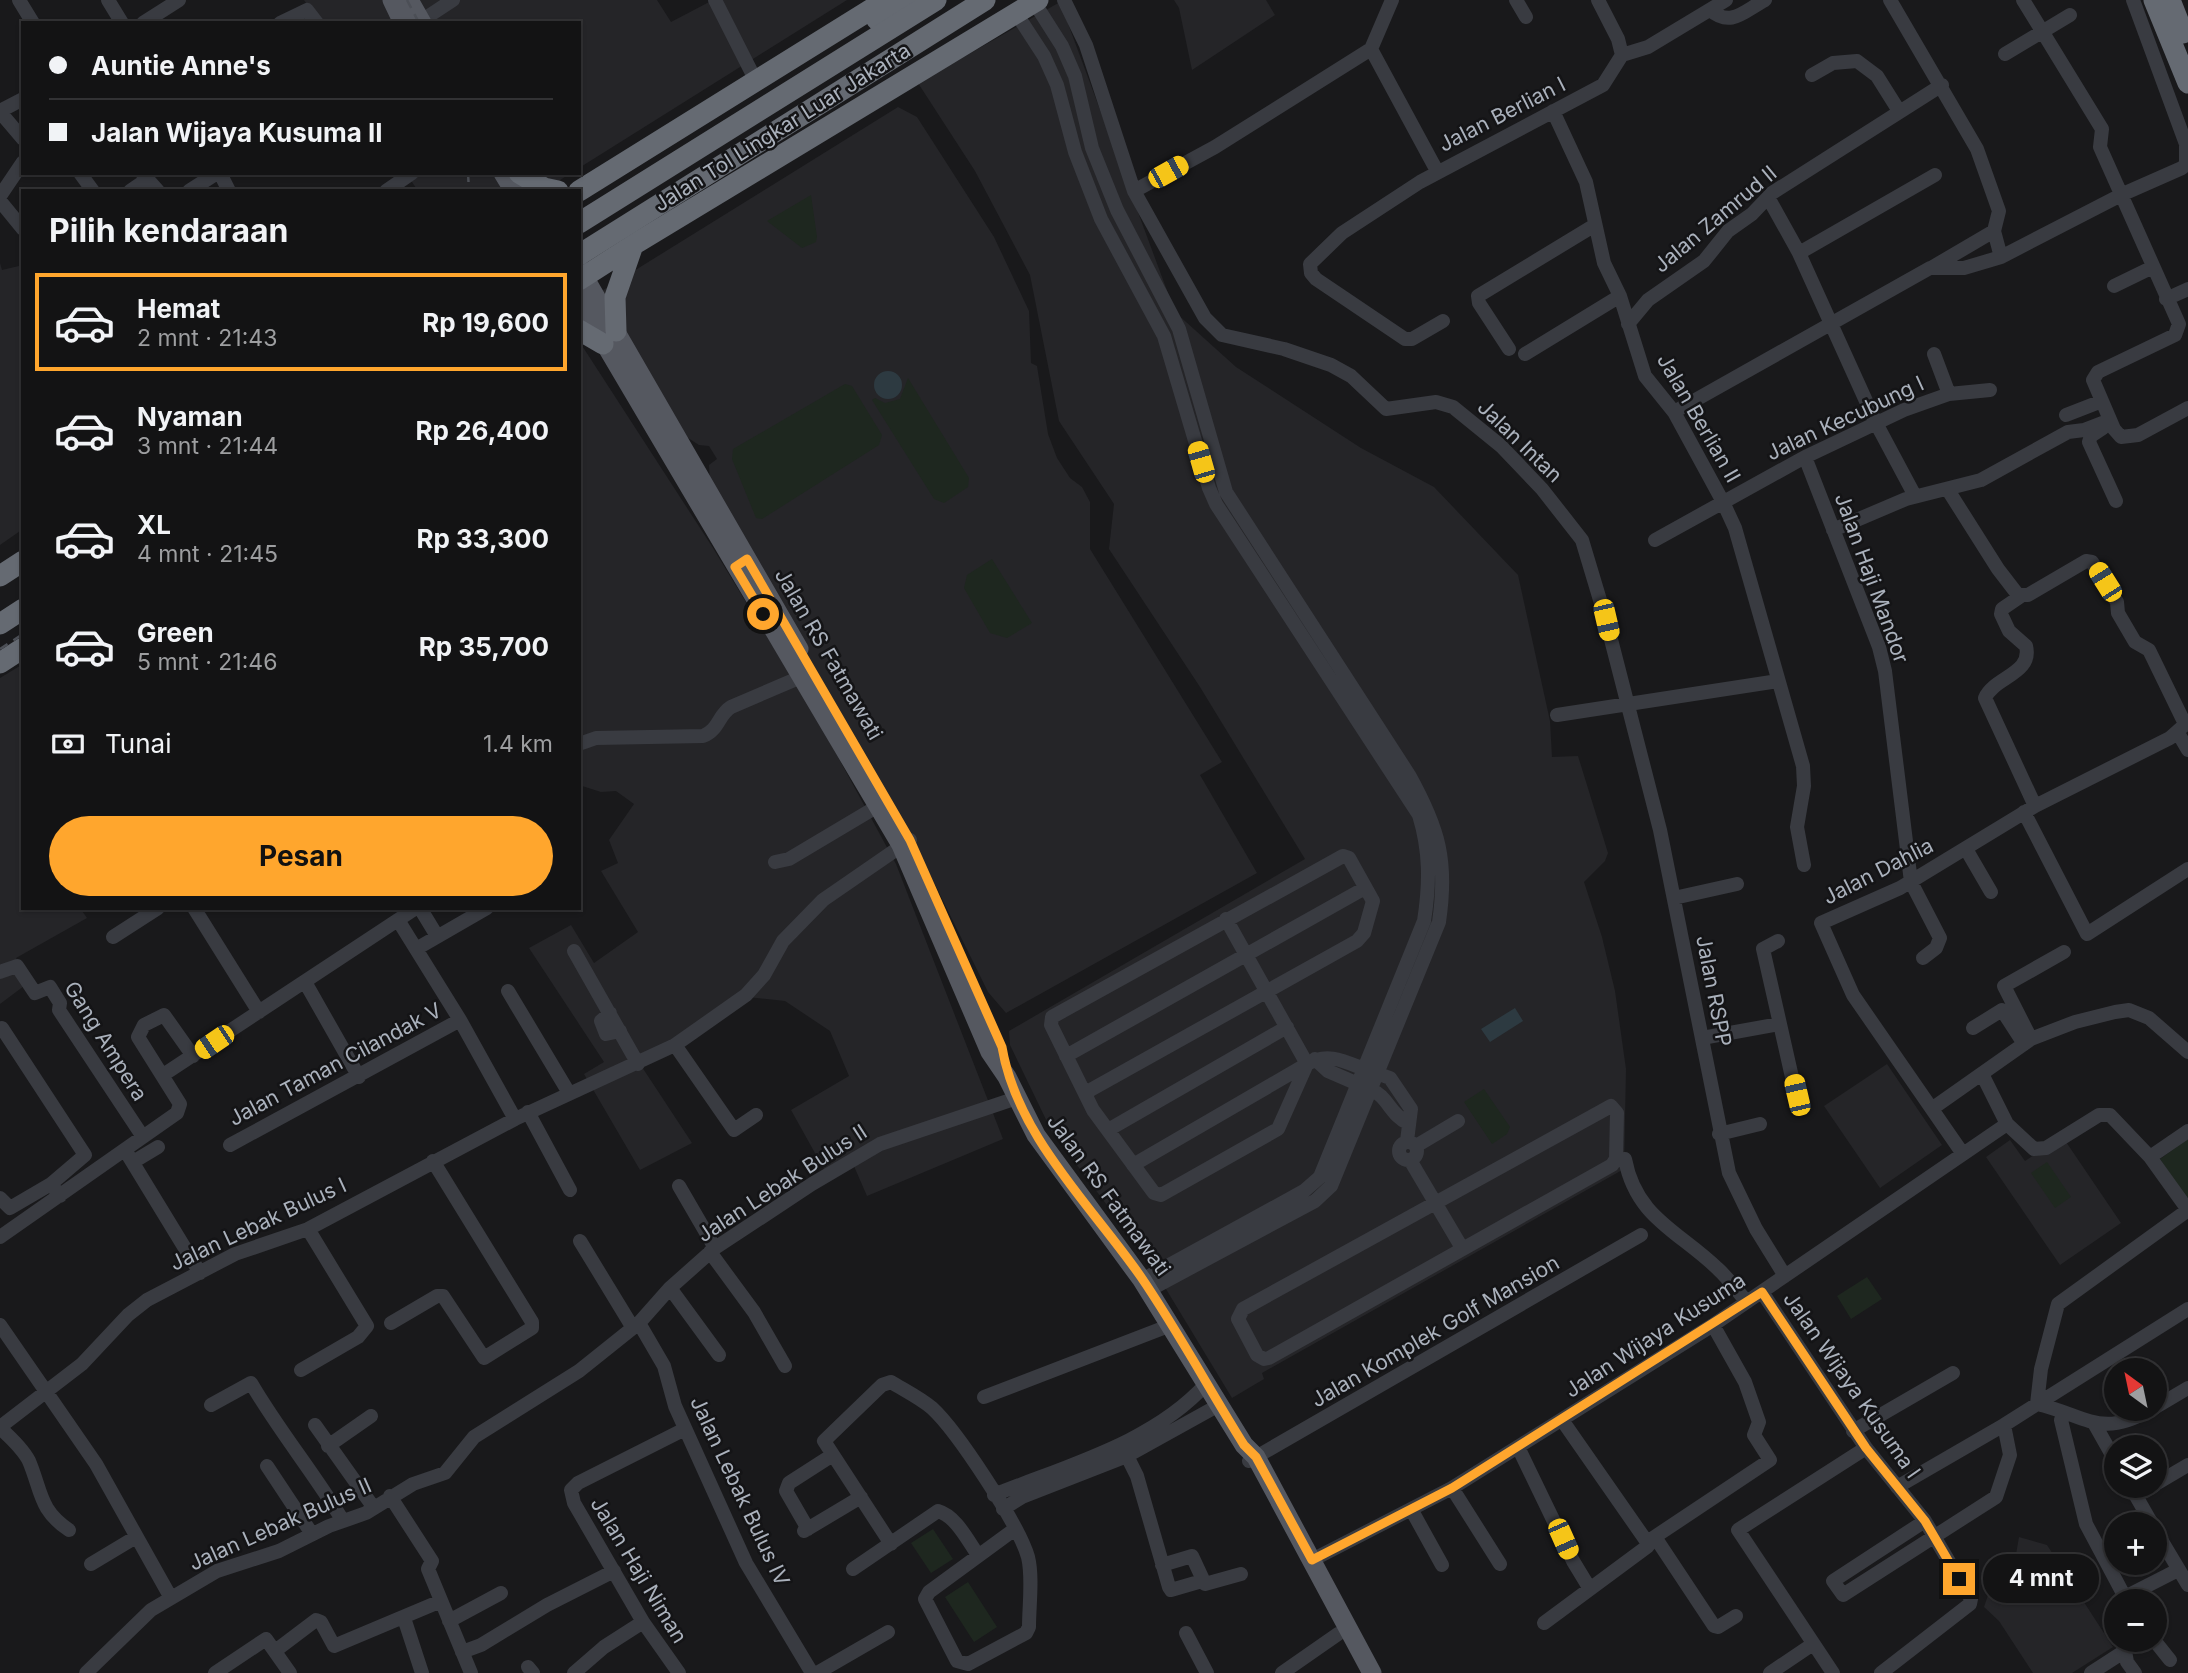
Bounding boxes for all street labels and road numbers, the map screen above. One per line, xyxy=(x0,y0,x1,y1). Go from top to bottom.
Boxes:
street label: Jalan Tol Lingkar Luar Jakarta xyxy=(649,37,915,217)
street label: Jalan Berlian I xyxy=(1434,71,1570,157)
street label: Jalan Zamrud II xyxy=(1648,160,1782,278)
street label: Jalan Berlian II xyxy=(1652,349,1746,487)
street label: Jalan Kecubung I xyxy=(1762,371,1928,465)
street label: Jalan Intan xyxy=(1472,394,1568,488)
street label: Jalan Haji Mandor xyxy=(1830,490,1914,666)
street label: Jalan RS Fatmawati xyxy=(770,564,888,744)
street label: Jalan Dahlia xyxy=(1819,833,1937,909)
street label: Jalan RSPP xyxy=(1691,933,1737,1049)
street label: Gang Ampera xyxy=(59,977,153,1105)
street label: Jalan Taman Cilandak V xyxy=(224,997,446,1131)
street label: Jalan RS Fatmawati xyxy=(1042,1109,1176,1281)
street label: Jalan Lebak Bulus II xyxy=(692,1119,872,1247)
street label: Jalan Lebak Bulus I xyxy=(166,1172,350,1276)
street label: Jalan Komplek Golf Mansion xyxy=(1307,1250,1563,1412)
street label: Jalan Wijaya Kusuma xyxy=(1560,1267,1750,1403)
street label: Jalan Wijaya Kusuma I xyxy=(1778,1287,1926,1483)
street label: Jalan Lebak Bulus IV xyxy=(685,1392,795,1590)
street label: Jalan Lebak Bulus II xyxy=(185,1472,375,1576)
street label: Jalan Haji Niman xyxy=(586,1492,692,1648)

